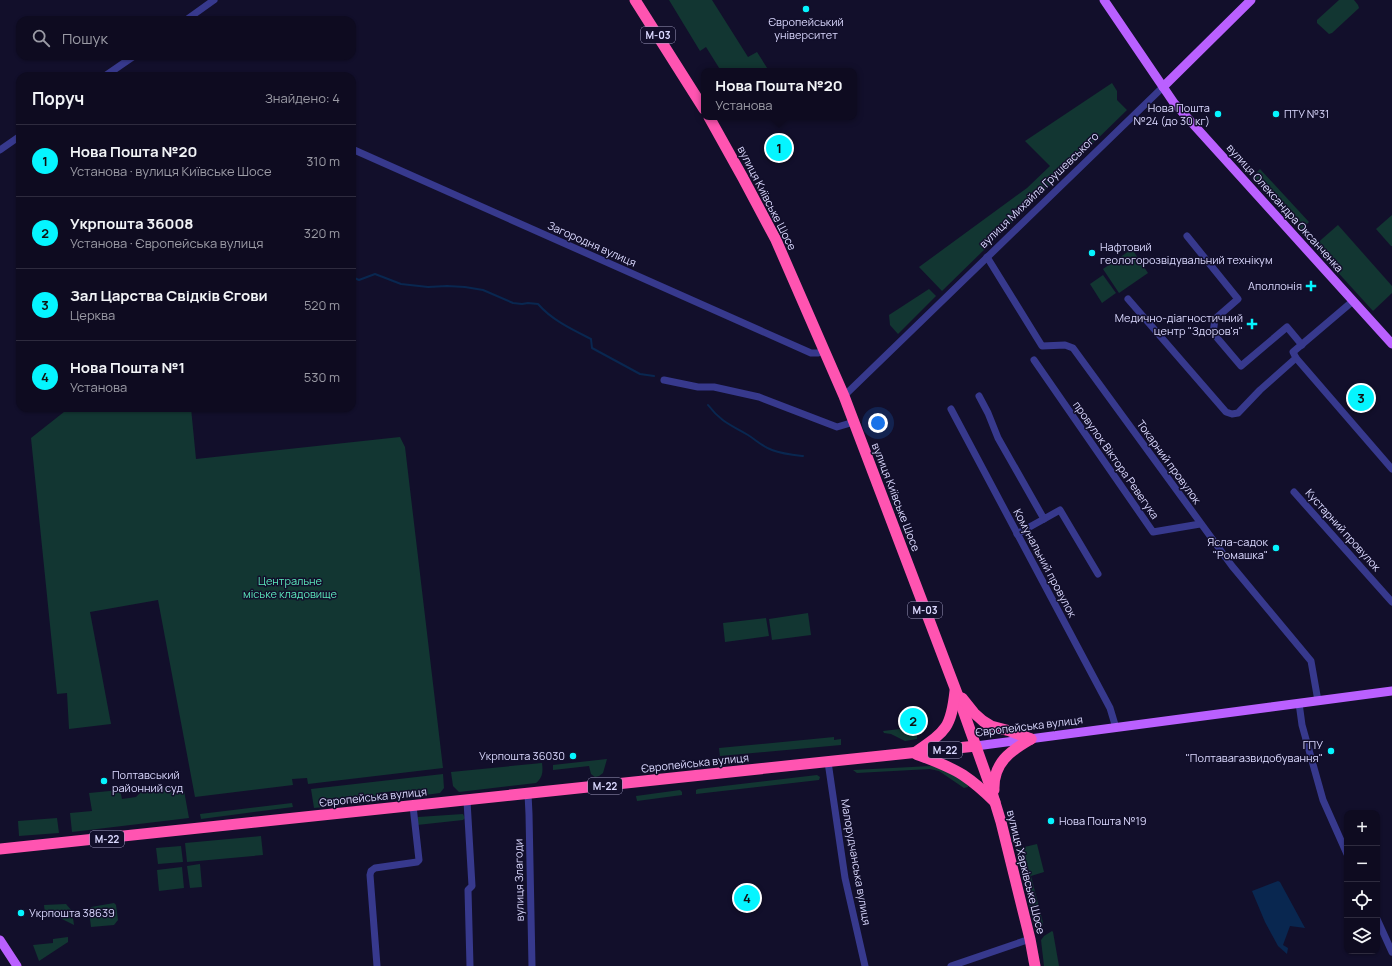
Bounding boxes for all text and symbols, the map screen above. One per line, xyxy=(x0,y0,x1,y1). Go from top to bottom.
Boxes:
marker: Європейський університет xyxy=(801,4,811,14)
place label: Європейський університет xyxy=(768,14,844,42)
search box xyxy=(16,16,356,60)
icon: search xyxy=(30,27,52,49)
road number: М-03 xyxy=(641,27,675,43)
text: Пошук xyxy=(62,28,108,49)
popup xyxy=(701,68,857,120)
text: Нова Пошта №20 xyxy=(715,75,843,96)
text: Поруч xyxy=(32,87,84,110)
text: Знайдено: 4 xyxy=(265,89,340,107)
text: Установа xyxy=(715,96,773,114)
place label: Нова Пошта №24 (до 30 кг) xyxy=(1134,100,1210,128)
place label: ПТУ №31 xyxy=(1284,106,1329,121)
marker: Нова Пошта №24 (до 30 кг) xyxy=(1213,109,1223,119)
marker: ПТУ №31 xyxy=(1271,109,1281,119)
street label: вулиця Михайла Грушевського xyxy=(976,128,1102,251)
pin: 1 xyxy=(766,133,792,163)
street label: вулиця Олександра Оксанченка xyxy=(1224,140,1347,275)
text: Нова Пошта №20 xyxy=(70,141,197,162)
street label: вулиця Київське Шосе xyxy=(735,143,801,253)
text: 1 xyxy=(42,152,48,170)
text: 310 m xyxy=(306,152,340,170)
text: Установа · вулиця Київське Шосе xyxy=(70,162,271,180)
text: Укрпошта 36008 xyxy=(70,213,194,234)
street label: Загородня вулиця xyxy=(546,217,639,270)
text: 2 xyxy=(41,224,49,242)
text: 320 m xyxy=(304,224,340,242)
text: Установа · Європейська вулиця xyxy=(70,234,263,252)
place label: Нафтовий геологорозвідувальний технікум xyxy=(1100,239,1273,267)
marker: Нафтовий геологорозвідувальний технікум xyxy=(1087,248,1097,258)
place label: Аполлонія xyxy=(1248,278,1302,293)
marker: Аполлонія xyxy=(1305,280,1317,292)
text: Зал Царства Cвідків Єгови xyxy=(70,285,268,306)
text: 3 xyxy=(41,296,49,314)
text: 520 m xyxy=(304,296,340,314)
text: Церква xyxy=(70,306,115,324)
place label: Медично-діагностичний центр "Здоров'я" xyxy=(1115,310,1243,338)
marker: Медично-діагностичний центр "Здоров'я" xyxy=(1246,318,1258,330)
text: Нова Пошта №1 xyxy=(70,357,185,378)
text: 4 xyxy=(41,368,49,386)
text: 530 m xyxy=(304,368,340,386)
text: Установа xyxy=(70,378,127,396)
pin: 3 xyxy=(1348,383,1374,413)
street label: провулок Віктора Ревегука xyxy=(1070,398,1163,522)
your location xyxy=(868,413,888,433)
street label: Токарний провулок xyxy=(1134,417,1205,507)
street label: вулиця Київське Шосе xyxy=(869,440,924,554)
street label: Кустарний провулок xyxy=(1302,485,1385,574)
street label: Комунальний провулок xyxy=(1010,506,1081,620)
place label: Ясла-садок "Ромашка" xyxy=(1207,534,1269,562)
marker: Ясла-садок "Ромашка" xyxy=(1271,543,1281,553)
park label: Центральне міське кладовище xyxy=(243,573,338,601)
road number: М-03 xyxy=(908,602,942,618)
pin: 2 xyxy=(900,706,926,736)
street label: Європейська вулиця xyxy=(974,711,1084,740)
place label: ГПУ "Полтавагазвидобування" xyxy=(1186,737,1323,765)
road number: М-22 xyxy=(928,742,962,758)
marker: ГПУ "Полтавагазвидобування" xyxy=(1326,746,1336,756)
place label: Укрпошта 36030 xyxy=(479,748,565,763)
street label: Європейська вулиця xyxy=(640,749,750,776)
marker: Укрпошта 36030 xyxy=(568,751,578,761)
place label: Полтавський районний суд xyxy=(112,767,184,795)
marker: Полтавський районний суд xyxy=(99,776,109,786)
road number: М-22 xyxy=(588,778,622,794)
street label: Європейська вулиця xyxy=(318,783,428,810)
street label: Малорудчанська вулиця xyxy=(838,798,875,926)
street label: вулиця Харківське Шосе xyxy=(1004,808,1049,936)
map controls xyxy=(1344,810,1380,954)
button: + xyxy=(1344,810,1380,846)
place label: Нова Пошта №19 xyxy=(1059,813,1147,828)
marker: Нова Пошта №19 xyxy=(1046,816,1056,826)
road number: М-22 xyxy=(90,831,124,847)
street label: вулиця Злагоди xyxy=(510,839,527,921)
button: − xyxy=(1344,846,1380,882)
button: locate xyxy=(1344,882,1380,918)
pin: 4 xyxy=(734,883,760,913)
place label: Укрпошта 38639 xyxy=(29,905,115,920)
marker: Укрпошта 38639 xyxy=(16,908,26,918)
button: layers xyxy=(1344,918,1380,954)

